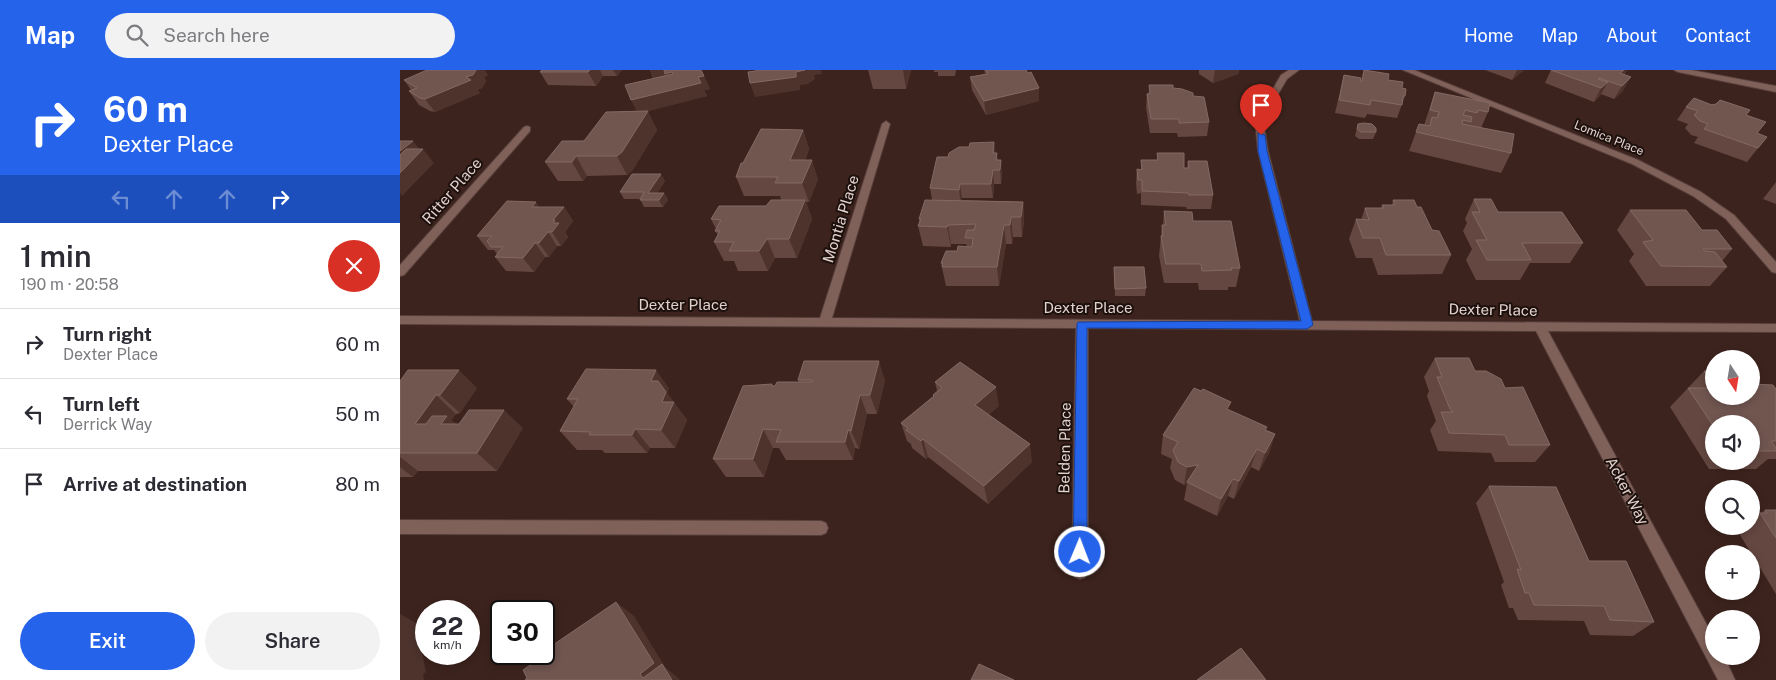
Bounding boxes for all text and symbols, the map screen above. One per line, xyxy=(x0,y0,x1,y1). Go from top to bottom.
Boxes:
search box xyxy=(105,13,455,58)
text: Map xyxy=(25,21,75,49)
icon: search xyxy=(123,21,151,49)
text: Search here xyxy=(163,24,270,46)
text: Home xyxy=(1464,25,1514,46)
text: Map xyxy=(1542,25,1578,46)
text: About xyxy=(1606,25,1657,46)
text: Contact xyxy=(1685,25,1751,46)
pin xyxy=(1240,84,1282,135)
text: 60 m xyxy=(103,89,188,130)
icon: right xyxy=(20,90,85,155)
icon: arrive xyxy=(1247,91,1275,119)
street label: Lomica Place xyxy=(1572,118,1646,158)
text: Dexter Place xyxy=(103,131,234,157)
street label: Ritter Place xyxy=(418,154,485,227)
street label: Montia Place xyxy=(819,173,862,265)
icon: left xyxy=(107,185,135,213)
icon: ahead xyxy=(160,185,188,213)
icon: ahead xyxy=(213,185,241,213)
icon: right xyxy=(266,185,294,213)
text: 1 min xyxy=(20,238,91,274)
button: close xyxy=(328,240,380,292)
text: 190 m · 20:58 xyxy=(20,275,119,294)
street label: Dexter Place xyxy=(638,296,728,313)
street label: Dexter Place xyxy=(1043,299,1133,316)
street label: Dexter Place xyxy=(1448,300,1538,319)
text: Turn right xyxy=(63,323,152,345)
icon: right xyxy=(20,330,48,358)
text: 60 m xyxy=(336,333,380,355)
text: Dexter Place xyxy=(63,345,158,364)
north arrow xyxy=(1705,350,1760,405)
map controls xyxy=(1705,350,1760,665)
text: Turn left xyxy=(63,393,140,415)
icon: left xyxy=(20,400,48,428)
street label: Belden Place xyxy=(1055,402,1074,494)
text: 50 m xyxy=(335,403,380,425)
text: Derrick Way xyxy=(63,415,152,434)
button: sound xyxy=(1705,415,1760,470)
street label: Acker Way xyxy=(1603,454,1652,527)
icon: arrive xyxy=(20,470,48,498)
text: Arrive at destination xyxy=(63,473,247,495)
text: 80 m xyxy=(335,473,380,495)
button: search xyxy=(1705,480,1760,535)
position arrow xyxy=(1053,525,1105,577)
button: + xyxy=(1705,545,1760,600)
speed limit sign: 30 xyxy=(490,600,555,665)
button: − xyxy=(1705,610,1760,665)
text: 22 xyxy=(432,611,463,641)
button: Exit xyxy=(20,612,195,670)
button: Share xyxy=(205,612,380,670)
text: km/h xyxy=(433,638,462,652)

